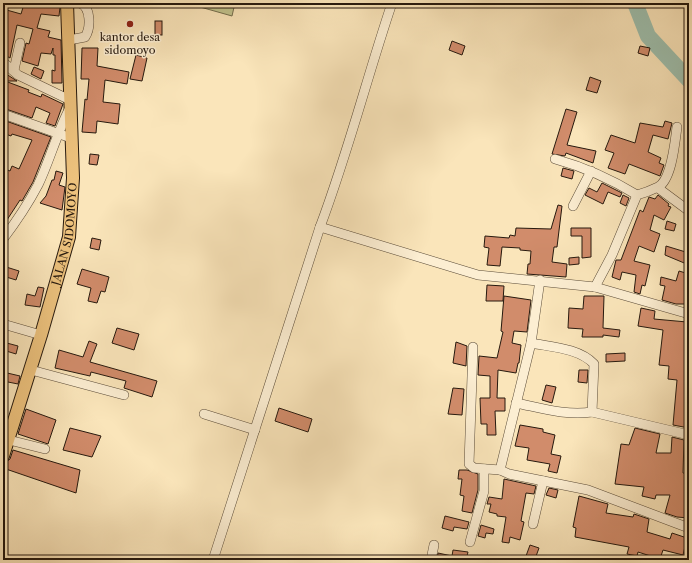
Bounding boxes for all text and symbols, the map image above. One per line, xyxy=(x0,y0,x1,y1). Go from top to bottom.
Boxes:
marker: kantor desa sidomoyo xyxy=(125,19,135,29)
place label: kantor desa sidomoyo xyxy=(100,30,160,57)
street label: JALAN SIDOMOYO xyxy=(48,182,80,289)

